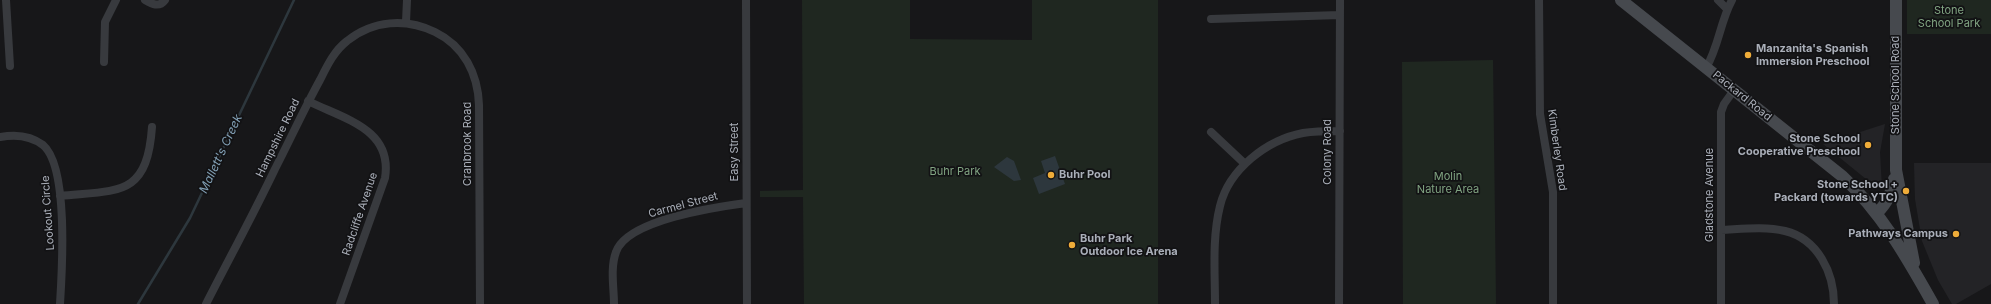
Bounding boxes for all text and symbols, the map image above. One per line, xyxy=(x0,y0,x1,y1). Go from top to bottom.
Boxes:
park label: Stone School Park xyxy=(1918,4,1980,30)
street label: Stone School Road xyxy=(1889,36,1903,134)
place label: Manzanita's Spanish Immersion Preschool xyxy=(1756,42,1869,68)
marker: Manzanita's Spanish Immersion Preschool xyxy=(1743,50,1753,60)
street label: Packard Road xyxy=(1710,68,1774,124)
street label: Hampshire Road xyxy=(253,97,303,179)
street label: Cranbrook Road xyxy=(461,102,475,186)
street label: Kimberley Road xyxy=(1545,108,1569,192)
water label: Mallett's Creek xyxy=(196,112,246,196)
street label: Colony Road xyxy=(1321,119,1335,185)
street label: Easy Street xyxy=(728,123,742,181)
place label: Stone School Cooperative Preschool xyxy=(1738,132,1860,158)
marker: Stone School Cooperative Preschool xyxy=(1863,140,1873,150)
street label: Gladstone Avenue xyxy=(1703,148,1717,242)
park label: Buhr Park xyxy=(930,165,980,179)
place label: Buhr Pool xyxy=(1059,168,1111,182)
marker: Buhr Pool xyxy=(1046,170,1056,180)
park label: Molin Nature Area xyxy=(1417,170,1479,196)
street label: Radcliffe Avenue xyxy=(340,171,380,257)
street label: Lookout Circle xyxy=(39,175,57,251)
place label: Stone School + Packard (towards YTC) xyxy=(1774,178,1898,204)
marker: Stone School + Packard (towards YTC) xyxy=(1901,186,1911,196)
street label: Carmel Street xyxy=(647,189,719,221)
place label: Pathways Campus xyxy=(1848,227,1948,241)
marker: Pathways Campus xyxy=(1951,229,1961,239)
place label: Buhr Park Outdoor Ice Arena xyxy=(1080,232,1178,258)
marker: Buhr Park Outdoor Ice Arena xyxy=(1067,240,1077,250)

